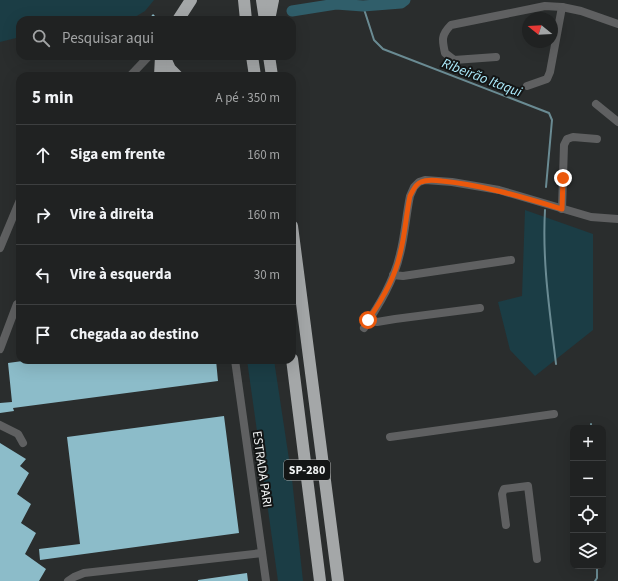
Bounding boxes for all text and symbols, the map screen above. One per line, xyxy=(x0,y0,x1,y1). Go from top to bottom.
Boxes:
north arrow xyxy=(522,12,558,48)
search box xyxy=(16,16,296,60)
icon: search xyxy=(30,27,52,49)
text: Pesquisar aqui xyxy=(62,28,154,49)
water label: Ribeirão Itaqui xyxy=(439,53,525,103)
text: 5 min xyxy=(32,86,73,110)
text: A pé · 350 m xyxy=(215,89,280,107)
icon: ahead xyxy=(32,144,54,166)
text: Siga em frente xyxy=(70,144,165,165)
text: 160 m xyxy=(247,146,280,164)
route end xyxy=(554,169,572,187)
icon: right xyxy=(32,204,54,226)
text: Vire à direita xyxy=(70,204,154,225)
text: 160 m xyxy=(247,206,280,224)
icon: left xyxy=(32,264,54,286)
text: Vire à esquerda xyxy=(70,264,172,285)
text: 30 m xyxy=(254,266,280,284)
route start xyxy=(359,311,377,329)
icon: arrive xyxy=(32,324,54,346)
text: Chegada ao destino xyxy=(70,324,199,345)
map controls xyxy=(570,425,606,569)
button: + xyxy=(570,425,606,461)
street label: ESTRADA PARI xyxy=(248,430,276,509)
road number: SP-280 xyxy=(284,460,330,480)
button: − xyxy=(570,461,606,497)
button: locate xyxy=(570,497,606,533)
button: layers xyxy=(570,533,606,569)

